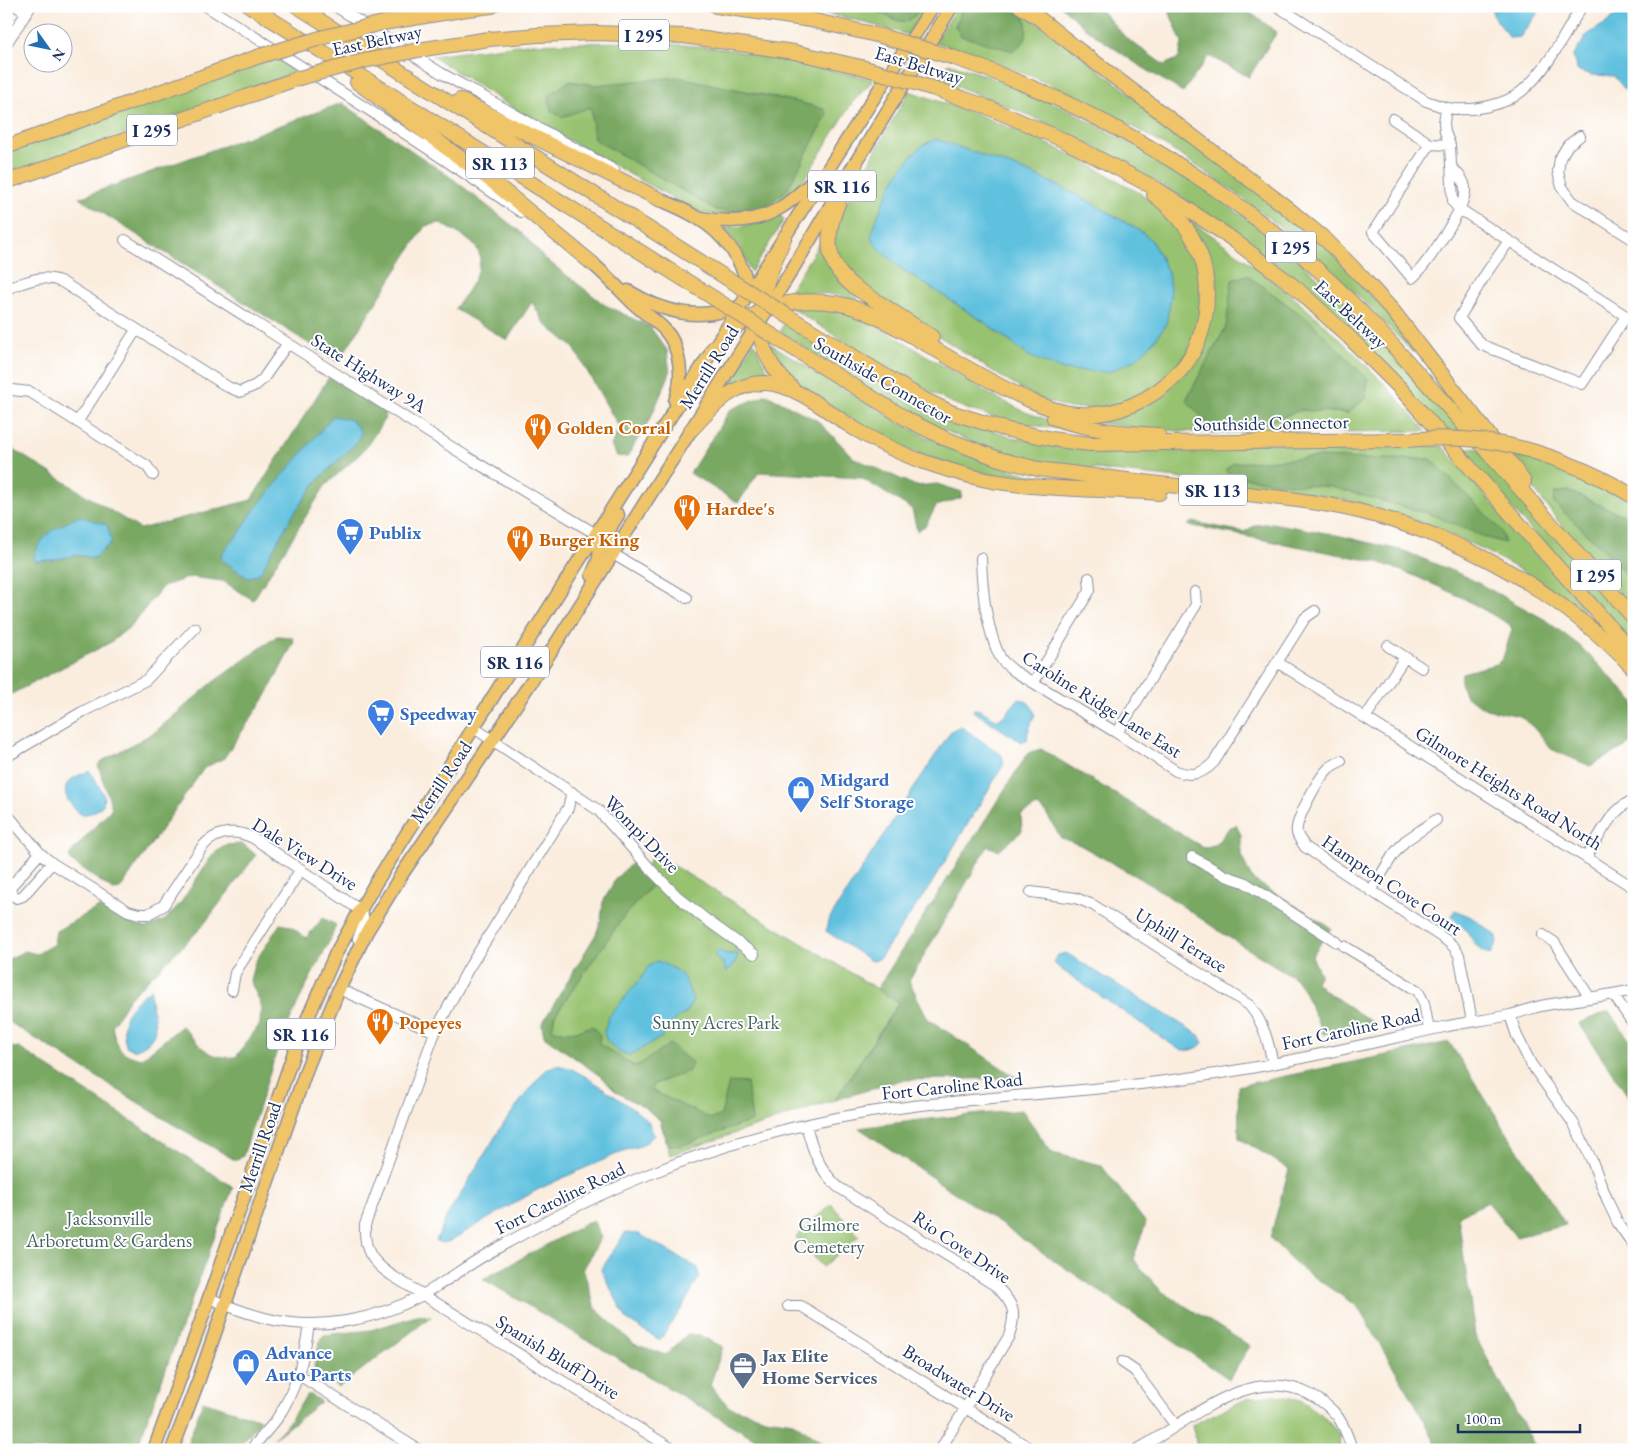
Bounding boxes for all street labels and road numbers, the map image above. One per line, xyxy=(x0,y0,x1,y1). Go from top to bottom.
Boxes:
street label: East Beltway xyxy=(330,18,425,62)
road number: I 295 xyxy=(619,20,669,50)
street label: East Beltway xyxy=(872,40,967,90)
road number: I 295 xyxy=(127,114,177,146)
road number: SR 113 xyxy=(466,148,534,178)
road number: SR 116 xyxy=(808,170,876,202)
road number: I 295 xyxy=(1266,232,1316,262)
street label: East Beltway xyxy=(1309,274,1393,355)
street label: Merrill Road xyxy=(673,320,745,414)
street label: State Highway 9A xyxy=(307,328,432,419)
street label: Southside Connector xyxy=(810,330,957,430)
street label: Southside Connector xyxy=(1193,409,1349,437)
road number: SR 113 xyxy=(1179,474,1247,506)
road number: I 295 xyxy=(1571,560,1621,590)
street label: Caroline Ridge Lane East xyxy=(1017,645,1187,763)
road number: SR 116 xyxy=(481,646,549,678)
street label: Gilmore Heights Road North xyxy=(1411,720,1608,856)
street label: Merrill Road xyxy=(404,736,478,828)
street label: Wompi Drive xyxy=(599,790,685,878)
street label: Dale View Drive xyxy=(248,812,362,896)
street label: Hampton Cove Court xyxy=(1317,829,1467,941)
street label: Uphill Terrace xyxy=(1130,902,1232,978)
street label: Fort Caroline Road xyxy=(1279,1002,1423,1056)
road number: SR 116 xyxy=(267,1019,335,1050)
street label: Fort Caroline Road xyxy=(880,1066,1024,1106)
street label: Merrill Road xyxy=(233,1098,287,1196)
street label: Fort Caroline Road xyxy=(491,1156,629,1240)
street label: Rio Cove Drive xyxy=(908,1205,1016,1289)
street label: Spanish Bluff Drive xyxy=(491,1309,625,1405)
street label: Broadwater Drive xyxy=(898,1338,1020,1428)

